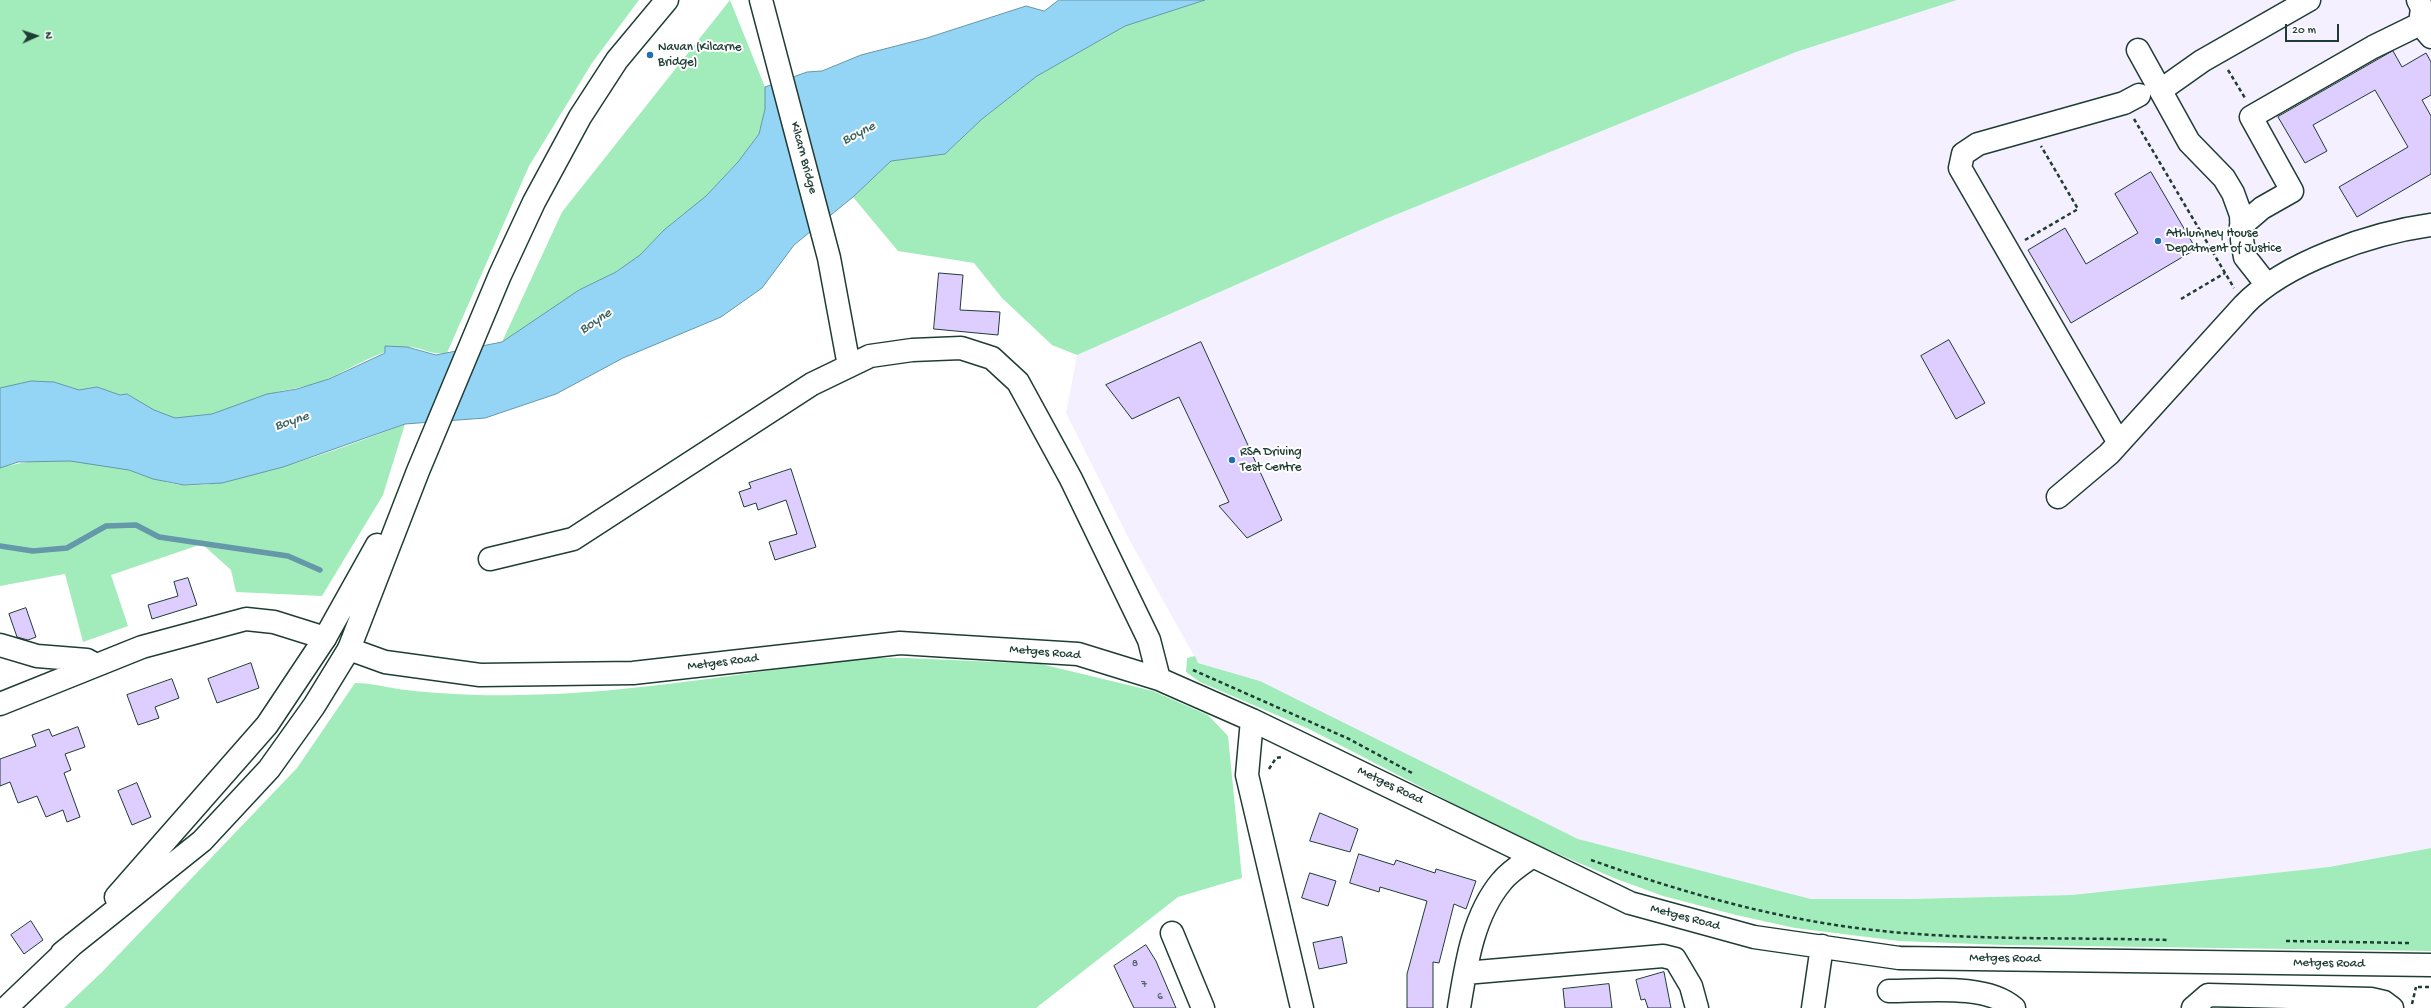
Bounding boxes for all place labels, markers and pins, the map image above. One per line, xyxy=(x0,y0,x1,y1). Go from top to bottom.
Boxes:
place label: Navan (Kilcarne Bridge) xyxy=(658,40,742,71)
marker: Navan (Kilcarne Bridge) xyxy=(645,50,655,60)
place label: Athlumney House Depatment of Justice xyxy=(2166,226,2281,257)
marker: Athlumney House Depatment of Justice xyxy=(2153,236,2163,246)
place label: RSA Driving Test Centre xyxy=(1240,445,1302,476)
marker: RSA Driving Test Centre xyxy=(1227,455,1237,465)

